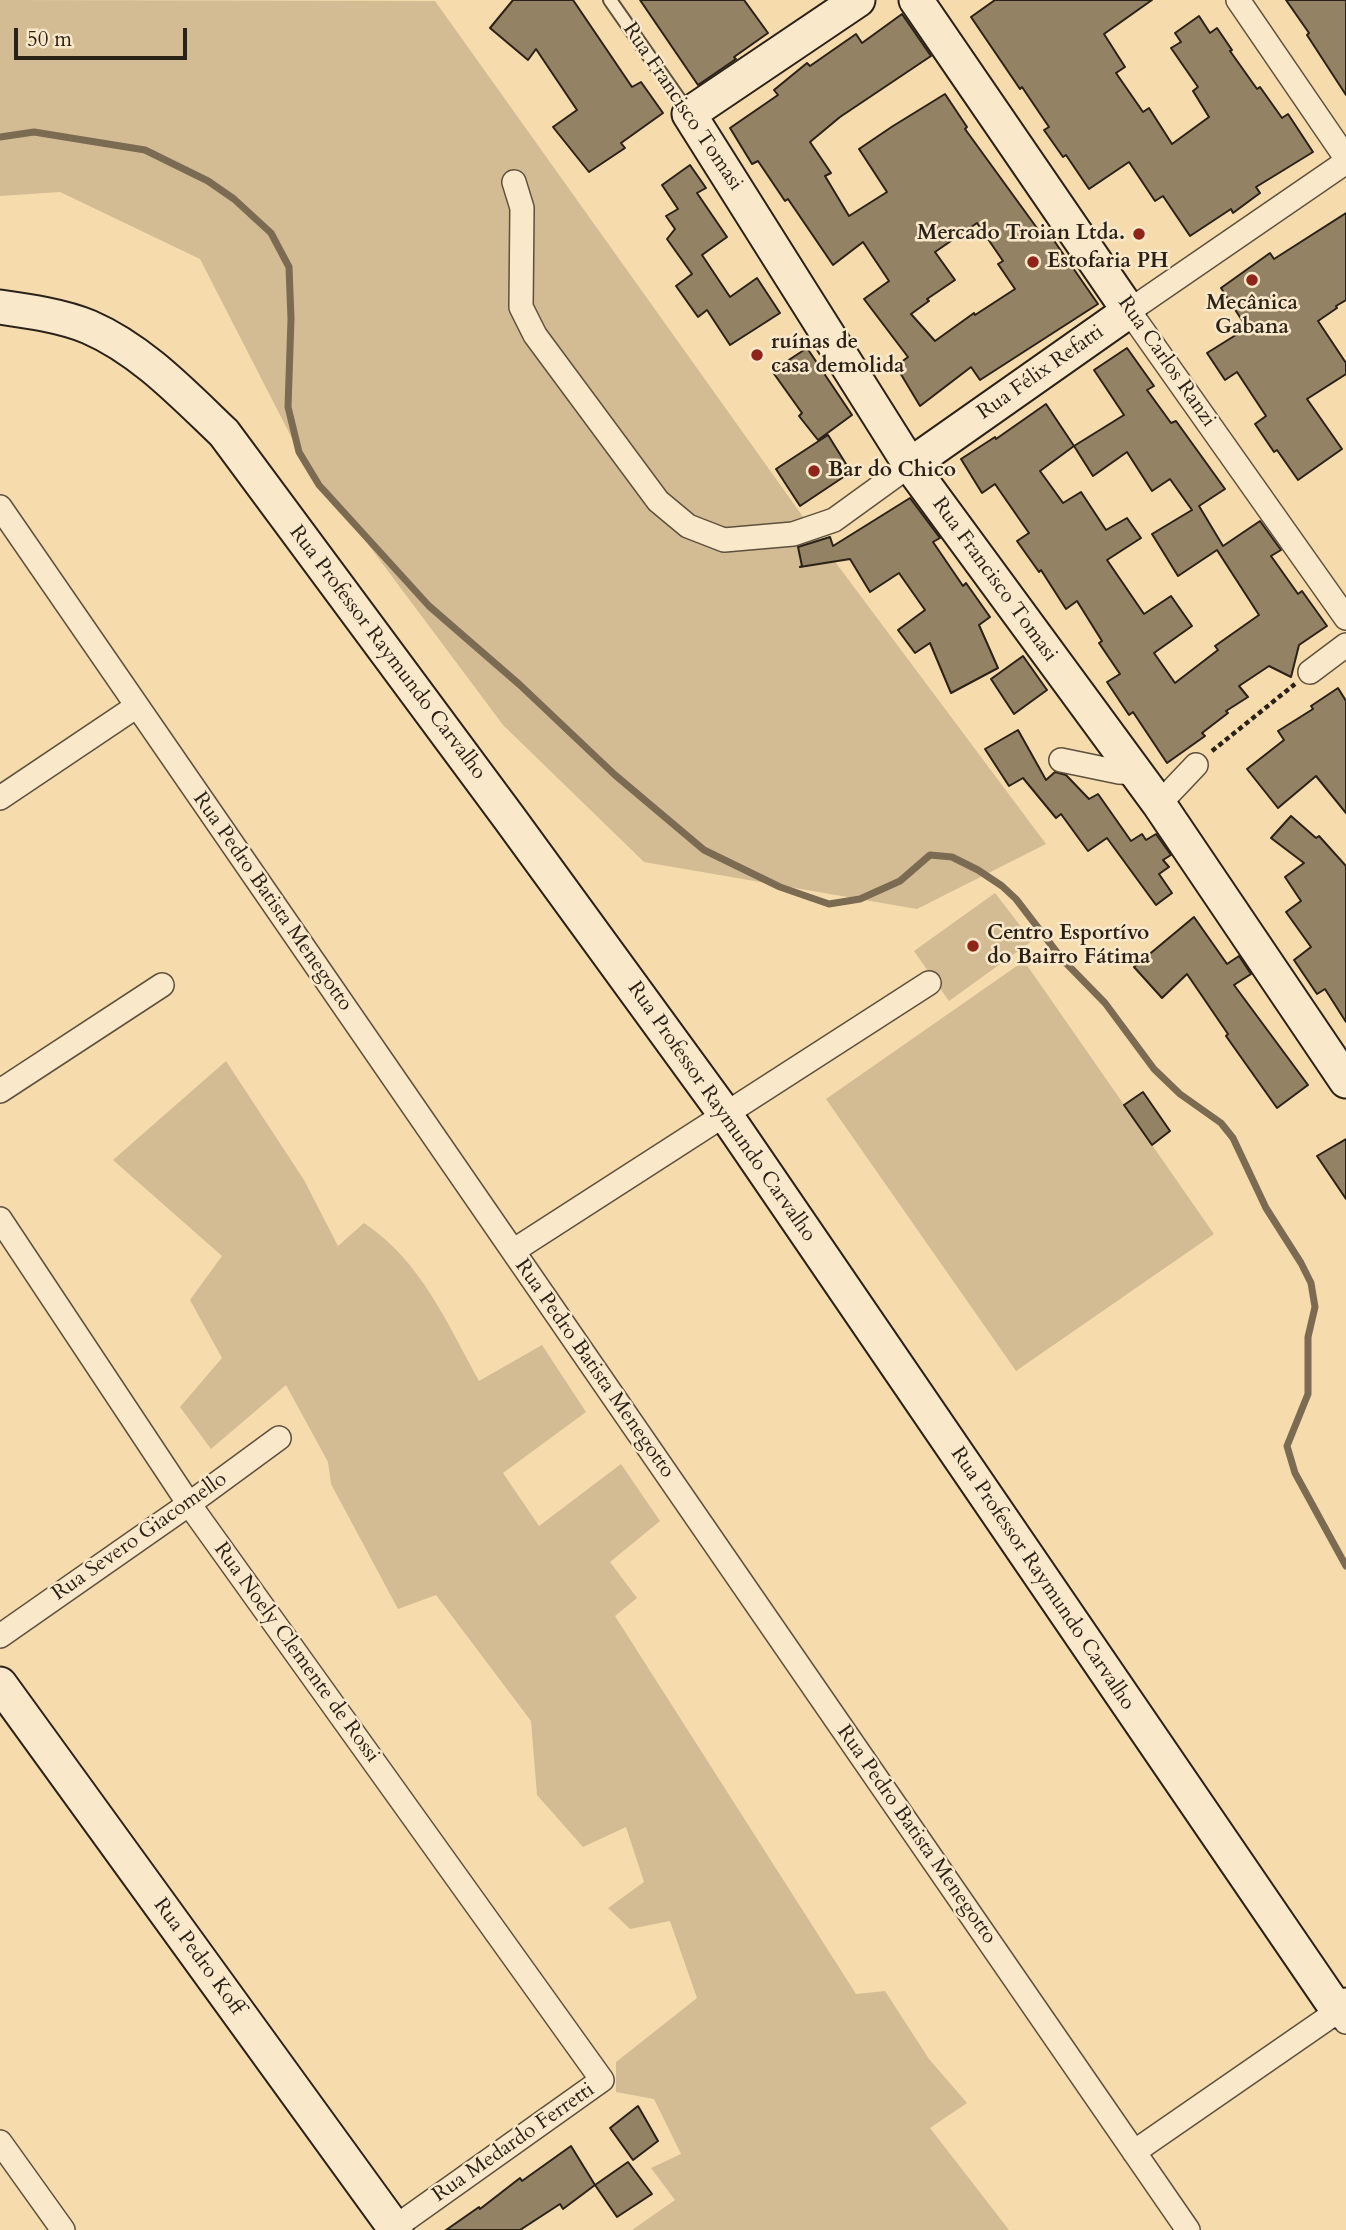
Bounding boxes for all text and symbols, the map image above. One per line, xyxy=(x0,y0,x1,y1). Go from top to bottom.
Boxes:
scale bar xyxy=(18,14,191,58)
street label: Rua Francisco Tomasi xyxy=(616,18,748,196)
text: 50 m xyxy=(27,25,72,54)
place label: Mercado Troian Ltda. xyxy=(917,221,1125,247)
marker: Mercado Troian Ltda. xyxy=(1131,226,1147,242)
place label: Estofaria PH xyxy=(1047,249,1168,275)
marker: Estofaria PH xyxy=(1025,254,1041,270)
marker: Mecânica Gabana xyxy=(1244,272,1260,288)
place label: Mecânica Gabana xyxy=(1206,291,1298,341)
street label: Rua Carlos Ranzi xyxy=(1112,292,1220,432)
street label: Rua Félix Refatti xyxy=(973,320,1109,426)
place label: ruínas de casa demolida xyxy=(771,330,905,380)
marker: ruínas de casa demolida xyxy=(749,347,765,363)
place label: Bar do Chico xyxy=(828,458,956,484)
marker: Bar do Chico xyxy=(806,463,822,479)
street label: Rua Francisco Tomasi xyxy=(926,493,1062,667)
street label: Rua Professor Raymundo Carvalho xyxy=(283,521,491,785)
street label: Rua Pedro Batista Menegotto xyxy=(187,788,357,1016)
place label: Centro Esportívo do Bairro Fátima xyxy=(987,921,1150,971)
marker: Centro Esportívo do Bairro Fátima xyxy=(965,938,981,954)
street label: Rua Professor Raymundo Carvalho xyxy=(621,977,821,1247)
street label: Rua Pedro Batista Menegotto xyxy=(509,1255,679,1483)
street label: Rua Professor Raymundo Carvalho xyxy=(944,1443,1140,1715)
street label: Rua Severo Giacomello xyxy=(48,1467,232,1607)
street label: Rua Noely Clemente de Rossi xyxy=(208,1538,384,1768)
street label: Rua Pedro Batista Menegotto xyxy=(831,1721,1001,1949)
street label: Rua Pedro Koff xyxy=(147,1894,249,2020)
street label: Rua Medardo Ferretti xyxy=(428,2078,600,2208)

